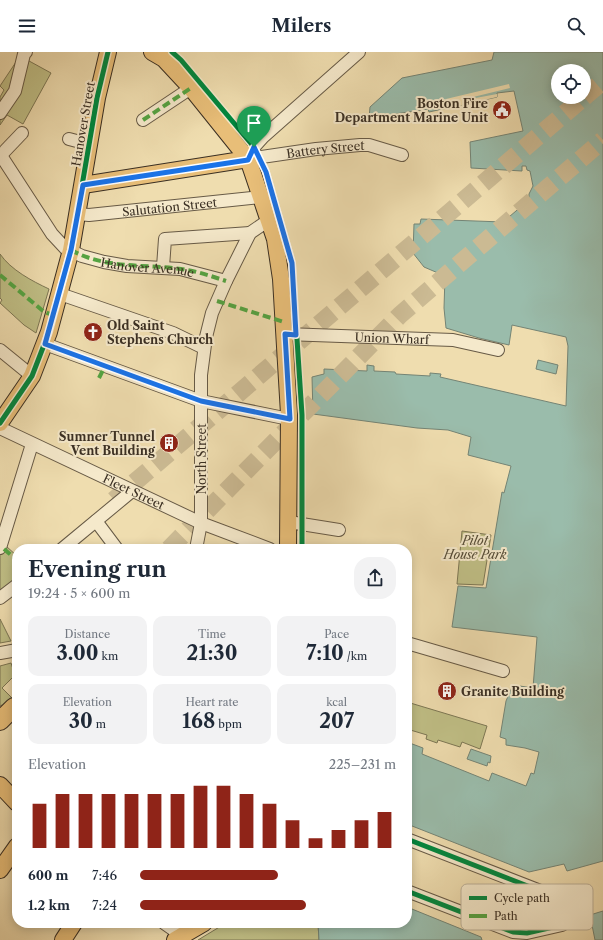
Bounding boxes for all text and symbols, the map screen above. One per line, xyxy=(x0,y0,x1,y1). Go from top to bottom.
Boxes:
icon: menu xyxy=(16,15,38,37)
text: Milers xyxy=(272,15,331,37)
icon: search xyxy=(565,15,587,37)
map controls xyxy=(551,64,591,104)
button: locate xyxy=(551,64,591,104)
street label: Hanover Street xyxy=(68,80,98,168)
place label: Boston Fire Department Marine Unit xyxy=(335,96,488,125)
public building icon: Boston Fire Department Marine Unit xyxy=(491,99,513,121)
pin xyxy=(237,106,271,147)
icon: arrive xyxy=(243,112,265,134)
street label: Battery Street xyxy=(285,137,365,161)
street label: Salutation Street xyxy=(121,194,218,219)
street label: Hanover Avenue xyxy=(100,254,196,280)
place label: Old Saint Stephens Church xyxy=(107,318,214,347)
church icon: Old Saint Stephens Church xyxy=(82,321,104,343)
street label: Union Wharf xyxy=(354,329,431,347)
street label: North Street xyxy=(194,423,209,494)
place label: Sumner Tunnel Vent Building xyxy=(59,429,156,458)
building icon: Sumner Tunnel Vent Building xyxy=(158,432,180,454)
street label: Fleet Street xyxy=(101,470,168,513)
park label: Pilot House Park xyxy=(442,533,507,562)
text: Evening run xyxy=(28,556,167,583)
button: share xyxy=(354,557,396,599)
text: 19:24 · 5 × 600 m xyxy=(28,585,130,601)
text: Distance xyxy=(65,627,110,641)
text: Time xyxy=(198,627,226,641)
text: Pace xyxy=(324,627,349,641)
text: 3.00 xyxy=(57,641,99,665)
text: 21:30 xyxy=(187,641,237,665)
text: 7:10 xyxy=(306,641,344,665)
text: km xyxy=(99,649,118,663)
text: /km xyxy=(344,649,367,663)
building icon: Granite Building xyxy=(436,680,458,702)
place label: Granite Building xyxy=(461,684,565,699)
text: Elevation xyxy=(63,695,112,709)
text: Heart rate xyxy=(185,695,239,709)
text: kcal xyxy=(326,695,347,709)
text: 30 xyxy=(69,709,93,733)
text: 168 xyxy=(182,709,215,733)
text: 207 xyxy=(319,709,354,733)
text: m xyxy=(93,717,106,731)
text: bpm xyxy=(215,717,242,731)
text: Elevation xyxy=(28,756,86,772)
text: 225–231 m xyxy=(329,756,396,772)
text: 600 m xyxy=(28,867,69,883)
text: 7:46 xyxy=(92,867,117,883)
legend xyxy=(461,884,593,930)
text: Cycle path xyxy=(494,891,550,905)
text: 1.2 km xyxy=(28,897,70,913)
text: 7:24 xyxy=(92,897,117,913)
text: Path xyxy=(494,909,518,923)

